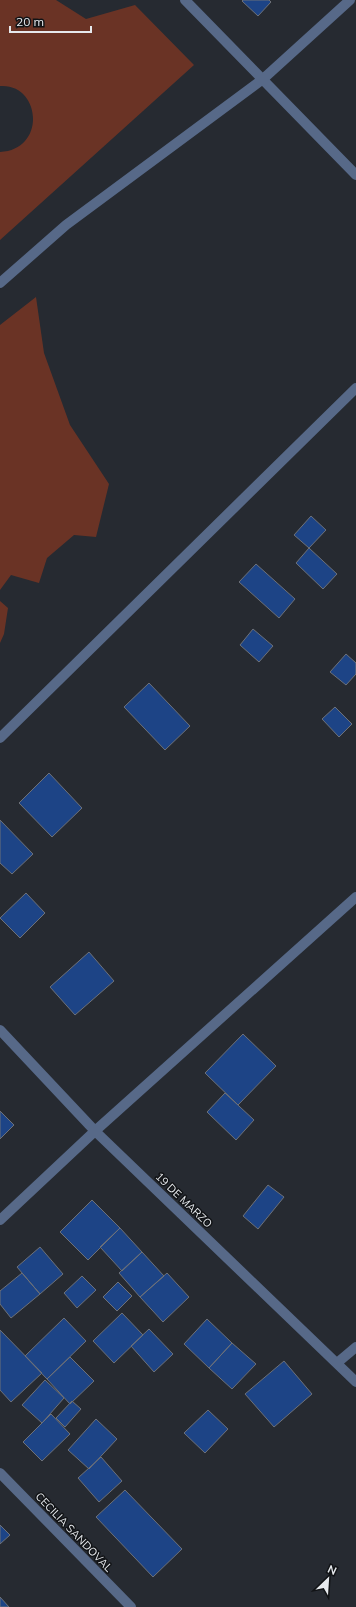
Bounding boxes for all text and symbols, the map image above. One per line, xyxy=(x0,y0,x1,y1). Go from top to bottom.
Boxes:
scale bar xyxy=(10,8,91,34)
text: 20 m xyxy=(16,14,44,29)
street label: 19 DE MARZO xyxy=(153,1169,215,1231)
street label: CECILIA SANDOVAL xyxy=(33,1489,115,1575)
north arrow xyxy=(308,1559,348,1599)
text: N xyxy=(326,1562,339,1578)

